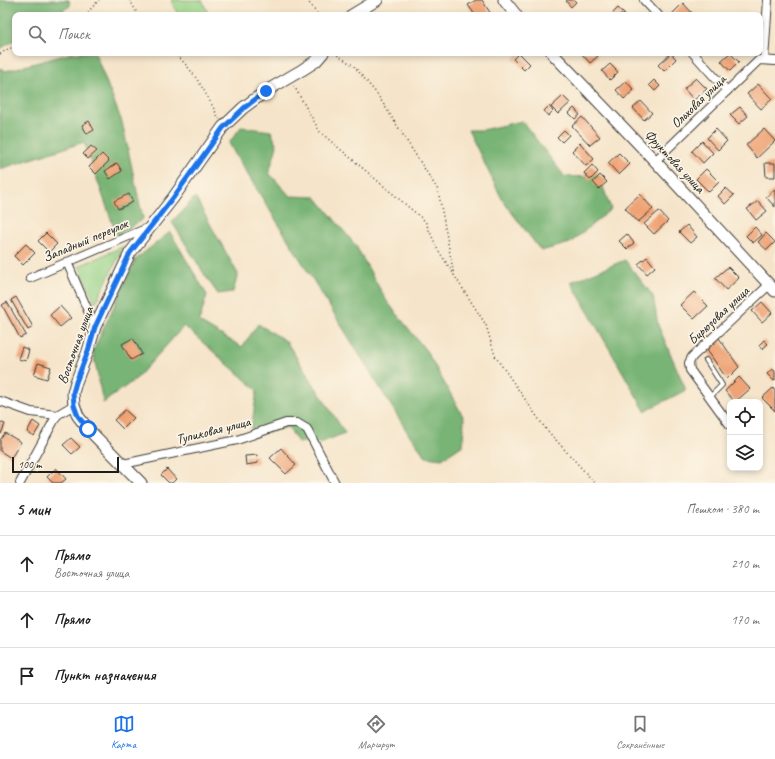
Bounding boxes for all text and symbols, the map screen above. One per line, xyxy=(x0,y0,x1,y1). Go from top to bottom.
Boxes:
search box xyxy=(12,12,763,56)
icon: search xyxy=(26,23,48,45)
text: Поиск xyxy=(58,25,90,44)
street label: Ольховая улица xyxy=(667,70,730,132)
route end xyxy=(257,82,275,100)
street label: Фруктовая улица xyxy=(641,126,709,197)
street label: Западный переулок xyxy=(40,214,132,266)
street label: Бирюзовая улица xyxy=(684,282,754,348)
street label: Восточная улица xyxy=(54,303,98,386)
map controls xyxy=(727,399,763,471)
button: locate xyxy=(727,399,763,435)
street label: Тупиковая улица xyxy=(174,413,253,448)
route start xyxy=(79,420,97,438)
button: layers xyxy=(727,435,763,471)
scale bar xyxy=(12,455,119,474)
text: 100 m xyxy=(18,457,42,471)
text: 5 мин xyxy=(16,499,50,520)
text: Пешком · 380 m xyxy=(686,501,759,517)
text: Прямо xyxy=(54,546,90,565)
icon: ahead xyxy=(16,553,38,575)
text: 210 m xyxy=(731,556,759,572)
text: Восточная улица xyxy=(54,565,129,581)
icon: ahead xyxy=(16,609,38,631)
text: Прямо xyxy=(54,610,90,629)
text: 170 m xyxy=(731,612,759,628)
icon: arrive xyxy=(16,665,38,687)
text: Пункт назначения xyxy=(54,666,156,685)
tab: Карта xyxy=(111,713,136,751)
tab: Маршрут xyxy=(358,713,394,751)
tab: Сохранённые xyxy=(616,713,664,751)

